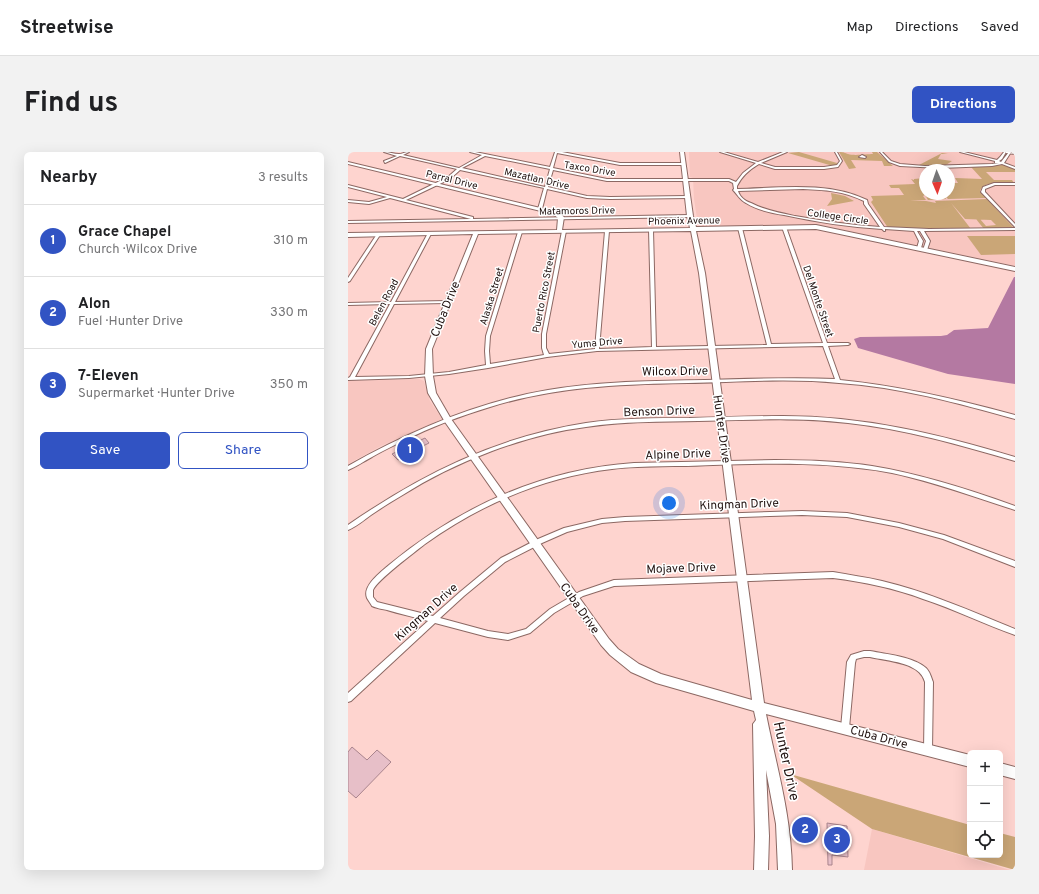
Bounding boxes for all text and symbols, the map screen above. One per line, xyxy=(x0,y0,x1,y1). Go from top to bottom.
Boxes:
text: Streetwise xyxy=(20,16,113,40)
text: Map xyxy=(847,19,873,36)
text: Directions xyxy=(895,19,959,36)
text: Saved xyxy=(981,19,1019,36)
text: Find us xyxy=(24,86,118,122)
button: Directions xyxy=(912,86,1015,123)
street label: Taxco Drive xyxy=(563,159,617,180)
north arrow xyxy=(919,164,955,200)
street label: Mazatlan Drive xyxy=(503,166,570,193)
text: Nearby xyxy=(40,167,97,189)
street label: Parral Drive xyxy=(424,168,479,193)
text: 3 results xyxy=(258,170,308,186)
street label: Matamoros Drive xyxy=(539,204,615,219)
street label: College Circle xyxy=(806,207,869,228)
street label: Phoenix Avenue xyxy=(648,214,720,229)
text: Grace Chapel xyxy=(78,223,171,242)
text: 1 xyxy=(50,233,56,249)
text: 310 m xyxy=(273,233,308,249)
text: Church · Wilcox Drive xyxy=(78,242,197,258)
street label: Puerto Rico Street xyxy=(530,250,559,334)
street label: Del Monte Street xyxy=(799,264,836,339)
street label: Alaska Street xyxy=(478,266,507,327)
street label: Belen Road xyxy=(367,277,402,328)
street label: Cuba Drive xyxy=(427,279,464,340)
text: Alon xyxy=(78,295,110,314)
text: 2 xyxy=(49,305,57,321)
text: 330 m xyxy=(270,305,308,321)
text: Fuel · Hunter Drive xyxy=(78,314,183,330)
street label: Yuma Drive xyxy=(571,335,623,352)
street label: Wilcox Drive xyxy=(642,363,708,381)
text: 7-Eleven xyxy=(78,367,139,386)
text: 3 xyxy=(49,377,57,393)
text: 350 m xyxy=(270,377,308,393)
text: Supermarket · Hunter Drive xyxy=(78,386,235,402)
street label: Hunter Drive xyxy=(708,394,734,464)
street label: Benson Drive xyxy=(623,403,695,421)
button: Save xyxy=(40,432,170,469)
button: Share xyxy=(178,432,308,469)
pin: 1 xyxy=(397,435,423,465)
street label: Alpine Drive xyxy=(645,446,711,464)
your location xyxy=(659,493,679,513)
street label: Kingman Drive xyxy=(699,496,779,514)
street label: Mojave Drive xyxy=(646,560,716,578)
street label: Kingman Drive xyxy=(392,580,462,645)
street label: Cuba Drive xyxy=(556,580,603,637)
street label: Hunter Drive xyxy=(769,720,802,802)
street label: Cuba Drive xyxy=(848,723,909,753)
map controls xyxy=(967,750,1003,858)
button: + xyxy=(967,750,1003,786)
button: − xyxy=(967,786,1003,822)
pin: 2 xyxy=(792,815,818,845)
button: locate xyxy=(967,822,1003,858)
pin: 3 xyxy=(824,825,850,855)

